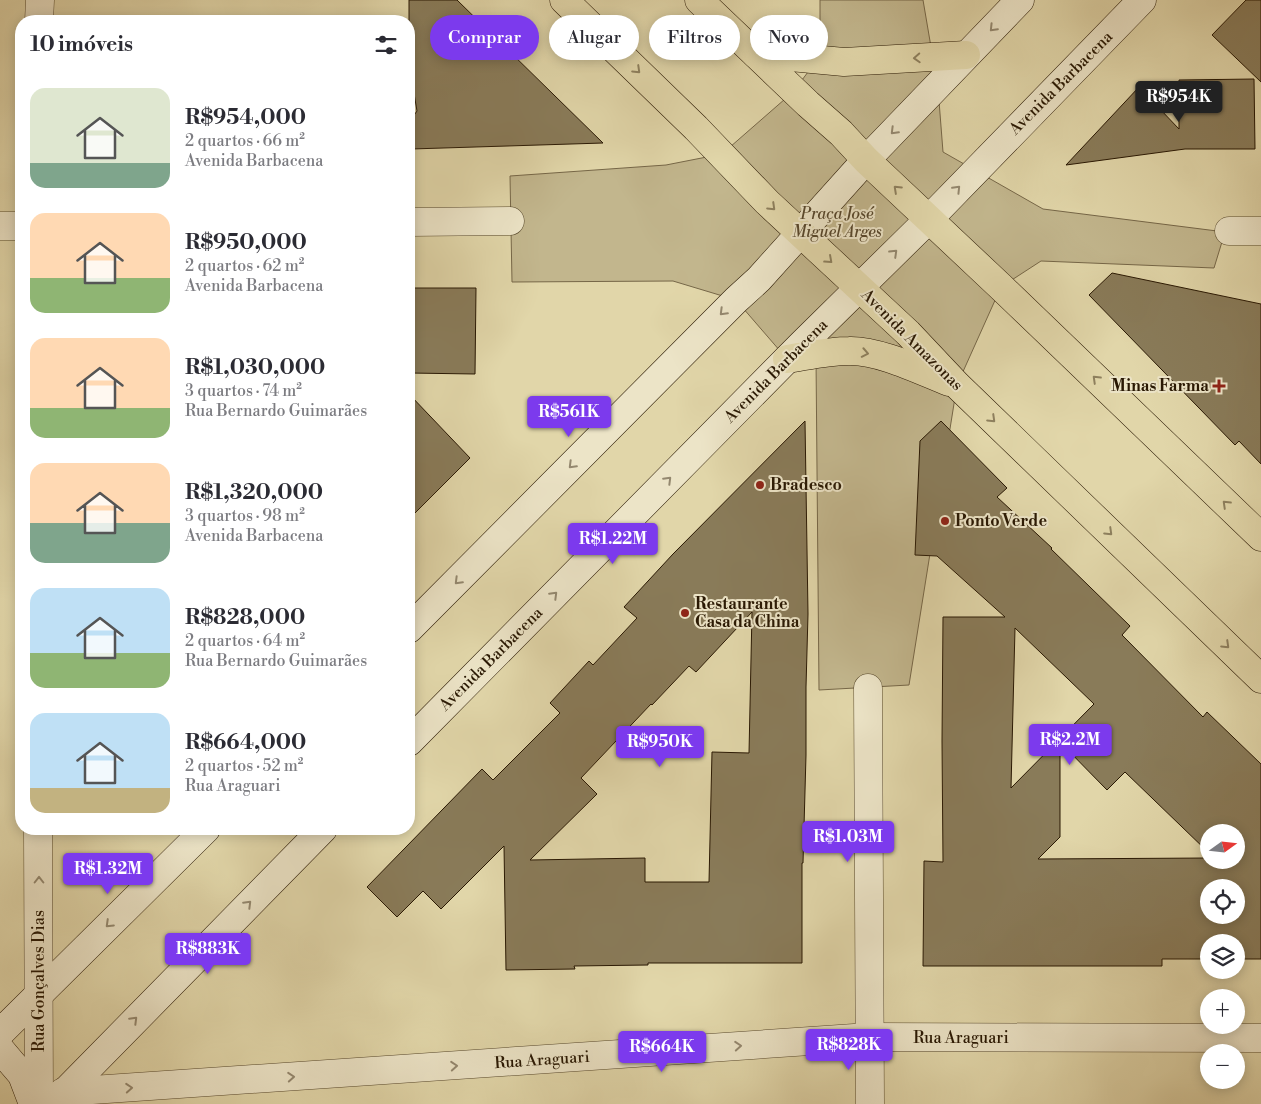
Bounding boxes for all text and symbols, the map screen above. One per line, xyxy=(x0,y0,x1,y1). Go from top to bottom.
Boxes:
chip: Comprar xyxy=(430,15,539,60)
chip: Alugar xyxy=(549,15,639,60)
chip: Filtros xyxy=(649,15,740,60)
chip: Novo xyxy=(750,15,828,60)
one-way arrow xyxy=(990,22,999,31)
street label: Avenida Barbacena xyxy=(1004,26,1118,140)
icon: filters xyxy=(372,31,400,59)
text: 10 imóveis xyxy=(30,32,133,58)
one-way arrow xyxy=(913,53,921,63)
one-way arrow xyxy=(631,65,640,74)
pin: R$954K xyxy=(1138,80,1220,123)
text: R$954K xyxy=(1146,87,1212,107)
text: R$954,000 xyxy=(185,105,306,131)
icon: home xyxy=(70,108,130,168)
one-way arrow xyxy=(891,125,900,134)
text: 2 quartos · 66 m² xyxy=(185,131,305,151)
text: Avenida Barbacena xyxy=(185,151,323,171)
one-way arrow xyxy=(894,186,903,195)
one-way arrow xyxy=(952,186,961,195)
one-way arrow xyxy=(766,201,775,210)
park label: Praça José Miguel Arges xyxy=(792,204,882,242)
text: R$950,000 xyxy=(185,230,307,256)
icon: home xyxy=(70,233,130,293)
one-way arrow xyxy=(888,250,897,259)
one-way arrow xyxy=(824,254,833,263)
text: 2 quartos · 62 m² xyxy=(185,256,304,276)
text: Avenida Barbacena xyxy=(185,276,323,296)
street label: Avenida Amazonas xyxy=(856,284,967,395)
one-way arrow xyxy=(720,307,729,316)
street label: Avenida Barbacena xyxy=(719,314,833,428)
one-way arrow xyxy=(861,348,870,358)
text: R$1,030,000 xyxy=(185,355,325,381)
icon: home xyxy=(70,358,130,418)
one-way arrow xyxy=(1093,376,1102,385)
place label: Minas Farma xyxy=(1111,376,1209,396)
marker: Minas Farma xyxy=(1213,380,1225,392)
text: 3 quartos · 74 m² xyxy=(185,381,302,401)
pin: R$561K xyxy=(528,396,610,438)
text: Rua Bernardo Guimarães xyxy=(185,401,367,421)
text: R$561K xyxy=(538,402,600,422)
one-way arrow xyxy=(986,413,995,422)
one-way arrow xyxy=(569,459,578,468)
place label: Bradesco xyxy=(770,475,842,495)
one-way arrow xyxy=(662,477,671,486)
marker: Bradesco xyxy=(754,479,766,491)
text: R$1,320,000 xyxy=(185,480,323,506)
icon: home xyxy=(70,483,130,543)
one-way arrow xyxy=(1223,501,1232,510)
text: 3 quartos · 98 m² xyxy=(185,506,305,526)
place label: Ponto Verde xyxy=(955,511,1047,531)
marker: Ponto Verde xyxy=(939,515,951,527)
pin: R$1.22M xyxy=(567,522,659,565)
text: Avenida Barbacena xyxy=(185,526,323,546)
one-way arrow xyxy=(1103,526,1112,535)
text: R$1.22M xyxy=(579,529,647,549)
one-way arrow xyxy=(454,575,463,584)
one-way arrow xyxy=(548,592,557,601)
place label: Restaurante Casa da China xyxy=(695,594,800,632)
street label: Avenida Barbacena xyxy=(434,602,548,716)
text: R$828,000 xyxy=(185,605,305,631)
marker: Restaurante Casa da China xyxy=(679,607,691,619)
icon: home xyxy=(70,608,130,668)
text: 2 quartos · 64 m² xyxy=(185,631,305,651)
one-way arrow xyxy=(1220,639,1229,648)
text: Rua Bernardo Guimarães xyxy=(185,651,367,671)
pin: R$2.2M xyxy=(1029,724,1111,766)
pin: R$950K xyxy=(619,726,701,768)
text: R$664,000 xyxy=(185,730,306,756)
text: R$2.2M xyxy=(1040,730,1100,750)
text: R$950K xyxy=(627,732,693,752)
icon: home xyxy=(70,733,130,793)
text: 2 quartos · 52 m² xyxy=(185,756,303,776)
text: Rua Araguari xyxy=(185,776,281,796)
pin: R$1.03M xyxy=(802,820,894,863)
north arrow xyxy=(1200,824,1245,869)
map controls xyxy=(1200,824,1245,1089)
text: R$1.03M xyxy=(813,827,883,847)
pin: R$1.32M xyxy=(62,852,154,895)
text: R$1.32M xyxy=(74,859,142,879)
one-way arrow xyxy=(34,876,44,884)
button: locate xyxy=(1200,879,1245,924)
one-way arrow xyxy=(243,901,252,910)
street label: Rua Gonçalves Dias xyxy=(29,910,49,1052)
one-way arrow xyxy=(105,918,114,927)
pin: R$883K xyxy=(167,932,249,975)
button: layers xyxy=(1200,934,1245,979)
text: R$883K xyxy=(176,939,240,959)
button: + xyxy=(1200,989,1245,1034)
one-way arrow xyxy=(128,1017,137,1026)
pin: R$828K xyxy=(808,1028,890,1071)
street label: Rua Araguari xyxy=(913,1028,1009,1048)
pin: R$664K xyxy=(621,1030,703,1073)
text: R$828K xyxy=(817,1035,881,1055)
text: R$664K xyxy=(629,1037,695,1057)
one-way arrow xyxy=(734,1041,742,1052)
button: − xyxy=(1200,1044,1245,1089)
street label: Rua Araguari xyxy=(494,1047,590,1073)
one-way arrow xyxy=(450,1060,458,1071)
one-way arrow xyxy=(288,1071,296,1082)
one-way arrow xyxy=(126,1082,134,1093)

